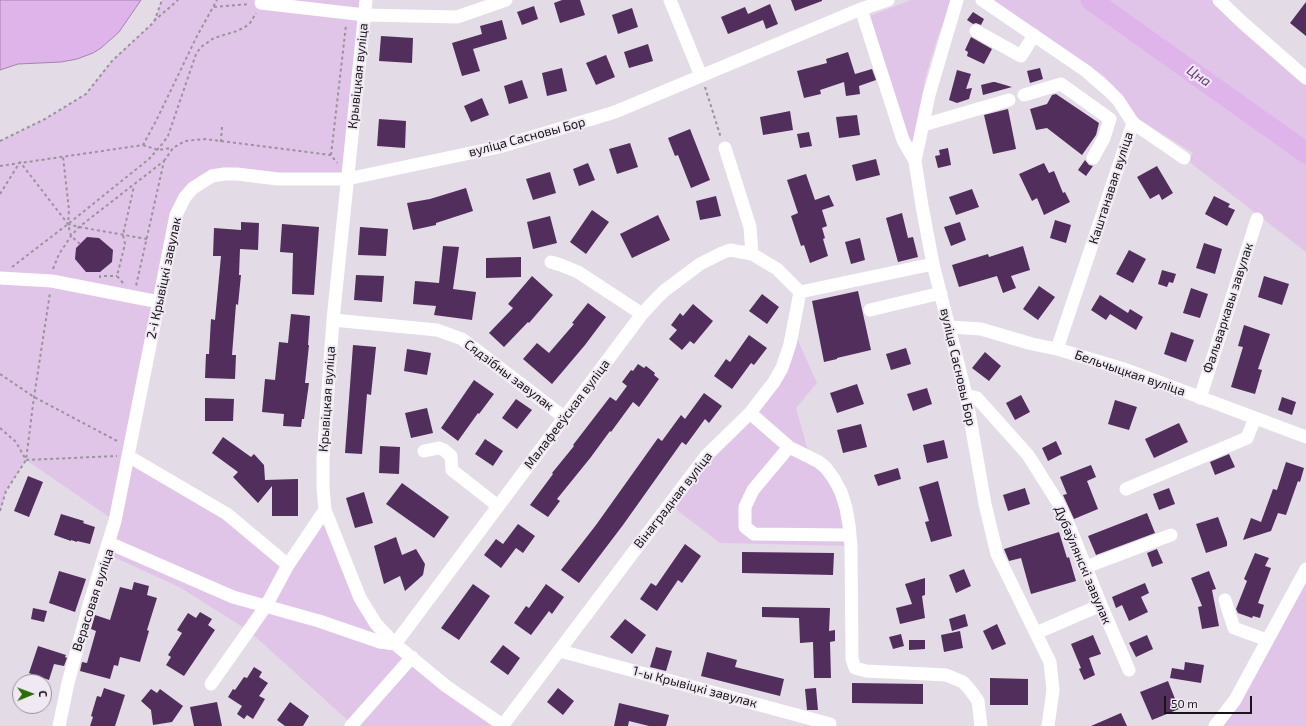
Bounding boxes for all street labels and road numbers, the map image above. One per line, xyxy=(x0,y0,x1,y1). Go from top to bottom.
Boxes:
street label: Крывіцкая вуліца xyxy=(345,22,371,130)
street label: вуліца Сасновы Бор xyxy=(467,114,587,160)
street label: Каштанавая вуліца xyxy=(1085,130,1137,246)
street label: 2-і Крывіцкі завулак xyxy=(143,216,185,340)
street label: Фальваркавы завулак xyxy=(1200,241,1256,375)
street label: вуліца Сасновы Бор xyxy=(937,307,979,427)
street label: Сядзібны завулак xyxy=(461,336,557,414)
street label: Крывіцкая вуліца xyxy=(316,346,338,452)
street label: Бельчыцкая вуліца xyxy=(1073,347,1187,399)
street label: Малафееўская вуліца xyxy=(521,356,613,472)
street label: Вінаградная вуліца xyxy=(630,449,716,551)
street label: Дубаўлянскі завулак xyxy=(1051,503,1115,627)
street label: Верасовая вуліца xyxy=(69,547,117,653)
street label: 1-ы Крывіцкі завулак xyxy=(631,663,759,711)

